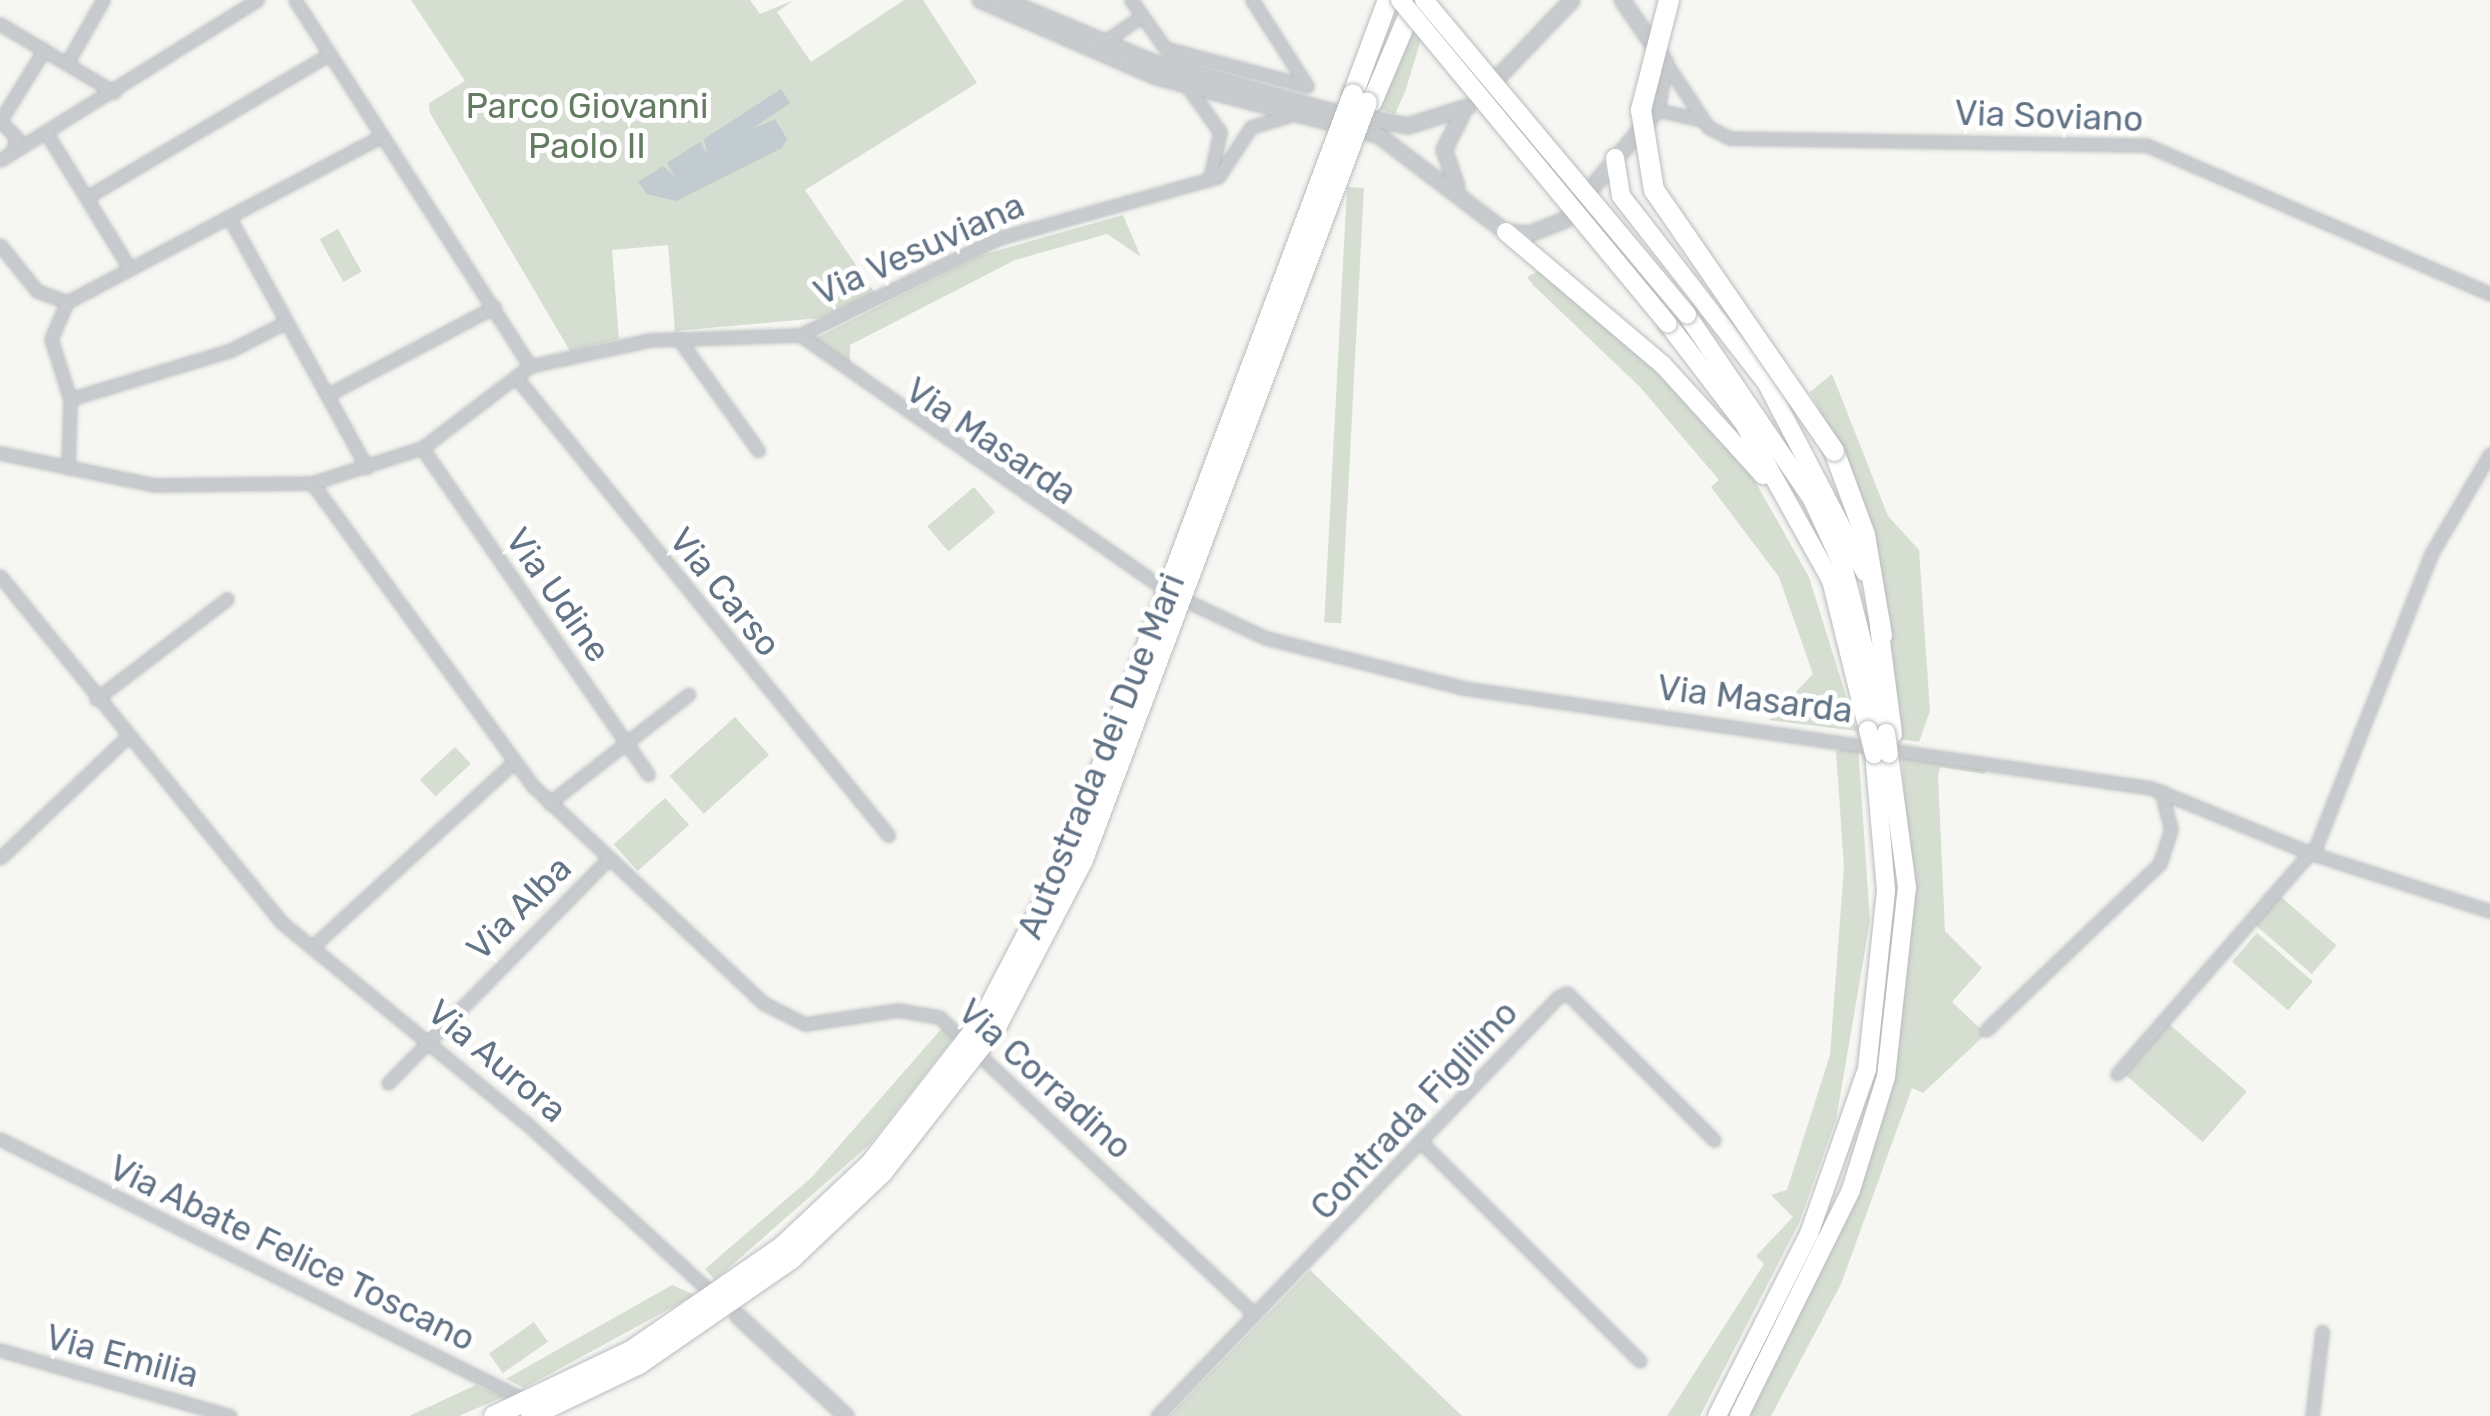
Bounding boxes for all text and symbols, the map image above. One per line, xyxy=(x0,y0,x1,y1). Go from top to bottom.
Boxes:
park label: Parco Giovanni Paolo II xyxy=(465,85,709,167)
street label: Via Soviano xyxy=(1954,92,2144,140)
street label: Via Vesuviana xyxy=(807,184,1031,314)
street label: Via Masarda xyxy=(898,369,1084,513)
street label: Via Carso xyxy=(661,519,789,665)
street label: Via Udine xyxy=(497,520,619,670)
street label: Autostrada dei Due Mari xyxy=(1008,567,1194,945)
street label: Via Masarda xyxy=(1655,666,1855,732)
street label: Via Alba xyxy=(458,847,580,969)
street label: Via Corradino xyxy=(950,990,1140,1168)
street label: Via Aurora xyxy=(419,991,575,1131)
street label: Contrada Figlilino xyxy=(1302,992,1526,1228)
street label: Via Abate Felice Toscano xyxy=(102,1146,482,1360)
street label: Via Emilia xyxy=(41,1315,203,1397)

